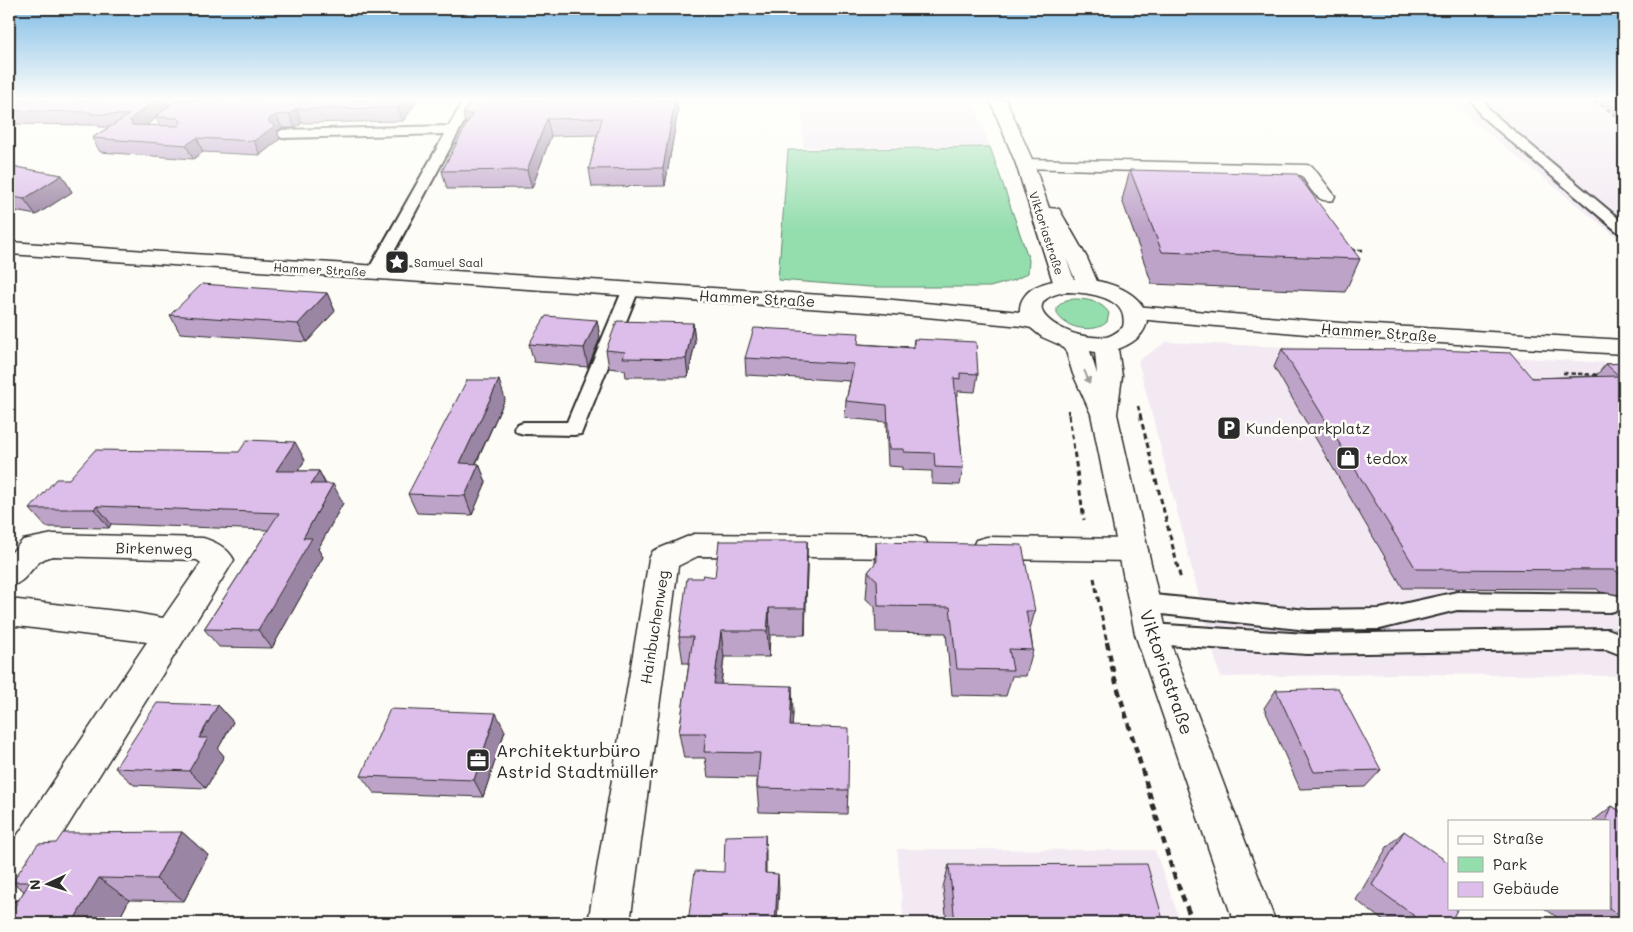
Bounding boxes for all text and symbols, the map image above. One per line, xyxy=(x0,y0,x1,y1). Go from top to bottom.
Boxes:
street label: Viktoriastraße xyxy=(1026,189,1068,277)
place icon: Samuel Saal xyxy=(384,249,410,275)
place label: Samuel Saal xyxy=(414,254,483,270)
street label: Hammer Straße xyxy=(273,259,367,279)
street label: Hammer Straße xyxy=(698,285,816,311)
street label: Hammer Straße xyxy=(1320,318,1438,346)
one-way arrow xyxy=(1083,370,1091,384)
parking icon: Kundenparkplatz xyxy=(1216,415,1242,441)
place label: Kundenparkplatz xyxy=(1246,418,1370,438)
shop icon: tedox xyxy=(1335,445,1361,471)
place label: tedox xyxy=(1366,448,1408,468)
street label: Birkenweg xyxy=(116,537,193,559)
street label: Hainbuchenweg xyxy=(635,568,673,685)
street label: Viktoriastraße xyxy=(1134,606,1200,738)
place label: Architekturbüro Astrid Stadtmüller xyxy=(496,738,659,783)
office icon: Architekturbüro Astrid Stadtmüller xyxy=(465,747,491,773)
legend xyxy=(1448,820,1610,910)
text: Straße xyxy=(1493,828,1544,848)
text: Park xyxy=(1493,854,1527,874)
north arrow xyxy=(22,860,72,910)
text: Gebäude xyxy=(1493,878,1559,898)
text: N xyxy=(25,879,44,891)

